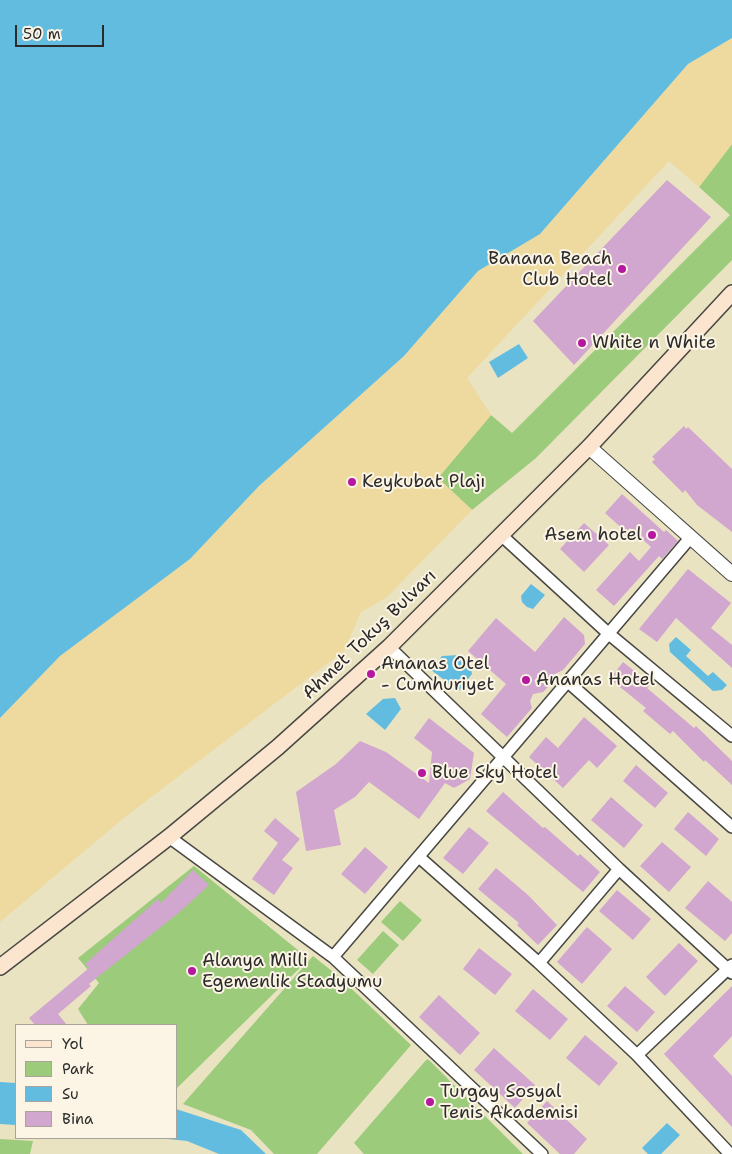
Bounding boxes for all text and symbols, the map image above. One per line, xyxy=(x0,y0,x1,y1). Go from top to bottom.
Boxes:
scale bar xyxy=(18,15,106,47)
text: 50 m xyxy=(23,24,61,44)
place label: Banana Beach Club Hotel xyxy=(488,248,612,290)
marker: Banana Beach Club Hotel xyxy=(616,263,628,275)
place label: White n White xyxy=(592,332,716,354)
marker: White n White xyxy=(576,337,588,349)
place label: Keykubat Plajı xyxy=(362,471,485,493)
marker: Keykubat Plajı xyxy=(346,476,358,488)
place label: Asem hotel xyxy=(544,524,642,546)
marker: Asem hotel xyxy=(646,529,658,541)
street label: Ahmet Tokuş Bulvarı xyxy=(299,566,441,704)
place label: Ananas Otel - Cumhuriyet xyxy=(381,653,494,696)
marker: Ananas Otel - Cumhuriyet xyxy=(365,668,377,680)
place label: Ananas Hotel xyxy=(536,669,655,691)
marker: Ananas Hotel xyxy=(520,674,532,686)
place label: Blue Sky Hotel xyxy=(432,762,558,784)
marker: Blue Sky Hotel xyxy=(416,767,428,779)
place label: Alanya Milli Egemenlik Stadyumu xyxy=(202,950,382,992)
marker: Alanya Milli Egemenlik Stadyumu xyxy=(186,965,198,977)
legend xyxy=(15,1024,178,1139)
text: Yol xyxy=(62,1034,83,1054)
text: Park xyxy=(62,1059,94,1079)
place label: Turgay Sosyal Tenis Akademisi xyxy=(440,1081,578,1124)
text: Su xyxy=(62,1084,79,1104)
marker: Turgay Sosyal Tenis Akademisi xyxy=(424,1096,436,1108)
text: Bina xyxy=(62,1109,93,1129)

